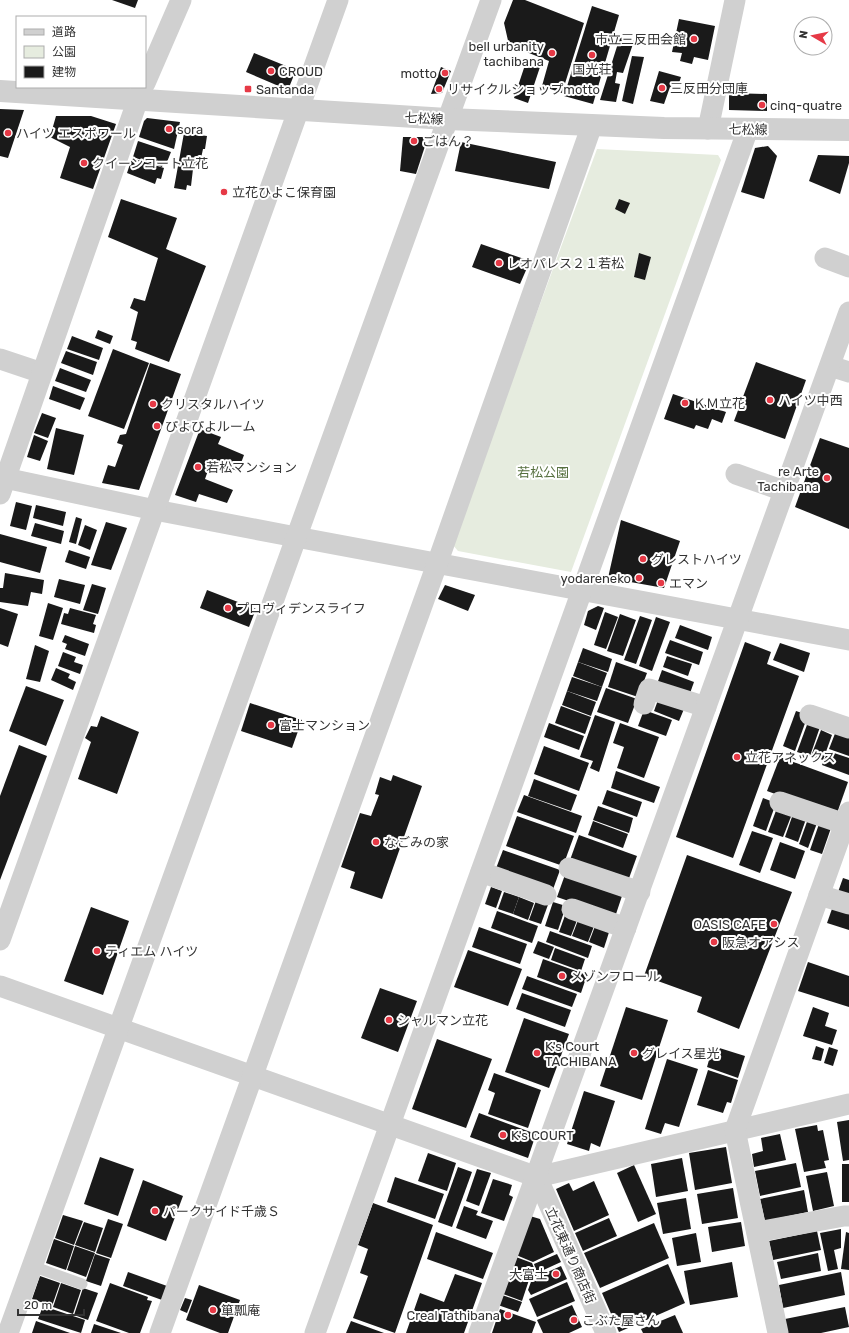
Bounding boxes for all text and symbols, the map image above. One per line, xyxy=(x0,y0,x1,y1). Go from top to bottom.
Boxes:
legend xyxy=(16,16,146,88)
north arrow xyxy=(793,16,833,56)
text: 道路 xyxy=(52,25,76,39)
text: N xyxy=(797,30,811,39)
place label: 市立三反田会館 xyxy=(595,32,686,47)
marker: 市立三反田会館 xyxy=(689,34,699,44)
place label: bell urbanity tachibana xyxy=(469,39,544,69)
text: 公園 xyxy=(52,45,76,59)
marker: bell urbanity tachibana xyxy=(547,48,557,58)
marker: 国光荘 xyxy=(587,50,597,60)
place label: 国光荘 xyxy=(572,62,612,77)
place label: CROUD xyxy=(279,64,323,79)
text: 建物 xyxy=(52,65,76,79)
marker: CROUD xyxy=(266,66,276,76)
place label: motto xyxy=(400,66,437,81)
marker: motto xyxy=(440,68,450,78)
place label: 三反田分団庫 xyxy=(670,81,748,96)
place label: Santanda xyxy=(256,82,314,97)
place label: リサイクルショップmotto xyxy=(447,82,600,97)
marker: 三反田分団庫 xyxy=(657,83,667,93)
marker: Santanda xyxy=(243,84,253,94)
marker: リサイクルショップmotto xyxy=(434,84,444,94)
place label: cinq-quatre xyxy=(770,98,842,113)
marker: cinq-quatre xyxy=(757,100,767,110)
street label: 七松線 xyxy=(404,110,444,127)
place label: sora xyxy=(177,122,203,137)
street label: 七松線 xyxy=(728,122,768,137)
marker: sora xyxy=(164,124,174,134)
place label: ハイツ エスポワール xyxy=(16,126,136,141)
marker: ハイツ エスポワール xyxy=(3,128,13,138)
place label: ごはん？ xyxy=(422,134,474,149)
marker: ごはん？ xyxy=(409,136,419,146)
place label: クイーンコート立花 xyxy=(92,156,208,171)
marker: クイーンコート立花 xyxy=(79,158,89,168)
place label: 立花ひよこ保育園 xyxy=(232,185,336,200)
marker: 立花ひよこ保育園 xyxy=(219,187,229,197)
place label: レオパレス２１若松 xyxy=(507,256,624,271)
marker: レオパレス２１若松 xyxy=(494,258,504,268)
place label: ハイツ中西 xyxy=(778,393,843,408)
marker: ハイツ中西 xyxy=(765,395,775,405)
place label: ＫＭ立花 xyxy=(693,396,745,411)
place label: クリスタルハイツ xyxy=(161,397,265,412)
marker: ＫＭ立花 xyxy=(680,398,690,408)
marker: クリスタルハイツ xyxy=(148,399,158,409)
place label: ぴよぴよルーム xyxy=(165,419,256,434)
marker: ぴよぴよルーム xyxy=(152,421,162,431)
place label: 若松マンション xyxy=(206,460,297,475)
marker: 若松マンション xyxy=(193,462,203,472)
place label: re Arte Tachibana xyxy=(757,464,819,494)
park label: 若松公園 xyxy=(517,465,569,480)
marker: re Arte Tachibana xyxy=(822,473,832,483)
place label: グレストハイツ xyxy=(651,552,742,567)
marker: グレストハイツ xyxy=(638,554,648,564)
place label: yodareneko xyxy=(561,571,631,586)
marker: yodareneko xyxy=(634,573,644,583)
place label: エマン xyxy=(669,576,708,591)
marker: エマン xyxy=(656,578,666,588)
place label: プロヴィデンスライフ xyxy=(236,601,366,616)
marker: プロヴィデンスライフ xyxy=(223,603,233,613)
place label: 富士マンション xyxy=(279,718,370,733)
marker: 富士マンション xyxy=(266,720,276,730)
place label: 立花アネックス xyxy=(745,750,836,765)
marker: 立花アネックス xyxy=(732,752,742,762)
place label: なごみの家 xyxy=(384,835,449,850)
marker: なごみの家 xyxy=(371,837,381,847)
place label: OASIS CAFE xyxy=(693,917,766,932)
marker: OASIS CAFE xyxy=(769,919,779,929)
place label: 阪急オアシス xyxy=(722,935,799,950)
marker: 阪急オアシス xyxy=(709,937,719,947)
place label: ティエム ハイツ xyxy=(105,944,198,959)
marker: ティエム ハイツ xyxy=(92,946,102,956)
place label: メゾンフロール xyxy=(570,969,661,984)
marker: メゾンフロール xyxy=(557,971,567,981)
place label: シャルマン立花 xyxy=(397,1013,488,1028)
marker: シャルマン立花 xyxy=(384,1015,394,1025)
place label: K's Court TACHIBANA xyxy=(545,1039,617,1069)
place label: グレイス星光 xyxy=(642,1046,720,1061)
marker: K's Court TACHIBANA xyxy=(532,1048,542,1058)
marker: グレイス星光 xyxy=(629,1048,639,1058)
place label: K's COURT xyxy=(511,1128,574,1143)
marker: K's COURT xyxy=(498,1130,508,1140)
place label: パークサイド千歳Ｓ xyxy=(163,1204,280,1219)
street label: 立花東通り商店街 xyxy=(543,1205,599,1306)
marker: パークサイド千歳Ｓ xyxy=(150,1206,160,1216)
place label: 大富士 xyxy=(509,1267,548,1282)
marker: 大富士 xyxy=(551,1269,561,1279)
scale bar xyxy=(18,1291,84,1317)
text: 20 m xyxy=(24,1298,52,1312)
place label: 箪瓢庵 xyxy=(221,1303,260,1318)
marker: 箪瓢庵 xyxy=(208,1305,218,1315)
place label: Creal Tathibana xyxy=(407,1308,500,1323)
marker: Creal Tathibana xyxy=(503,1310,513,1320)
place label: こぶた屋さん xyxy=(582,1313,660,1328)
marker: こぶた屋さん xyxy=(569,1315,579,1325)

